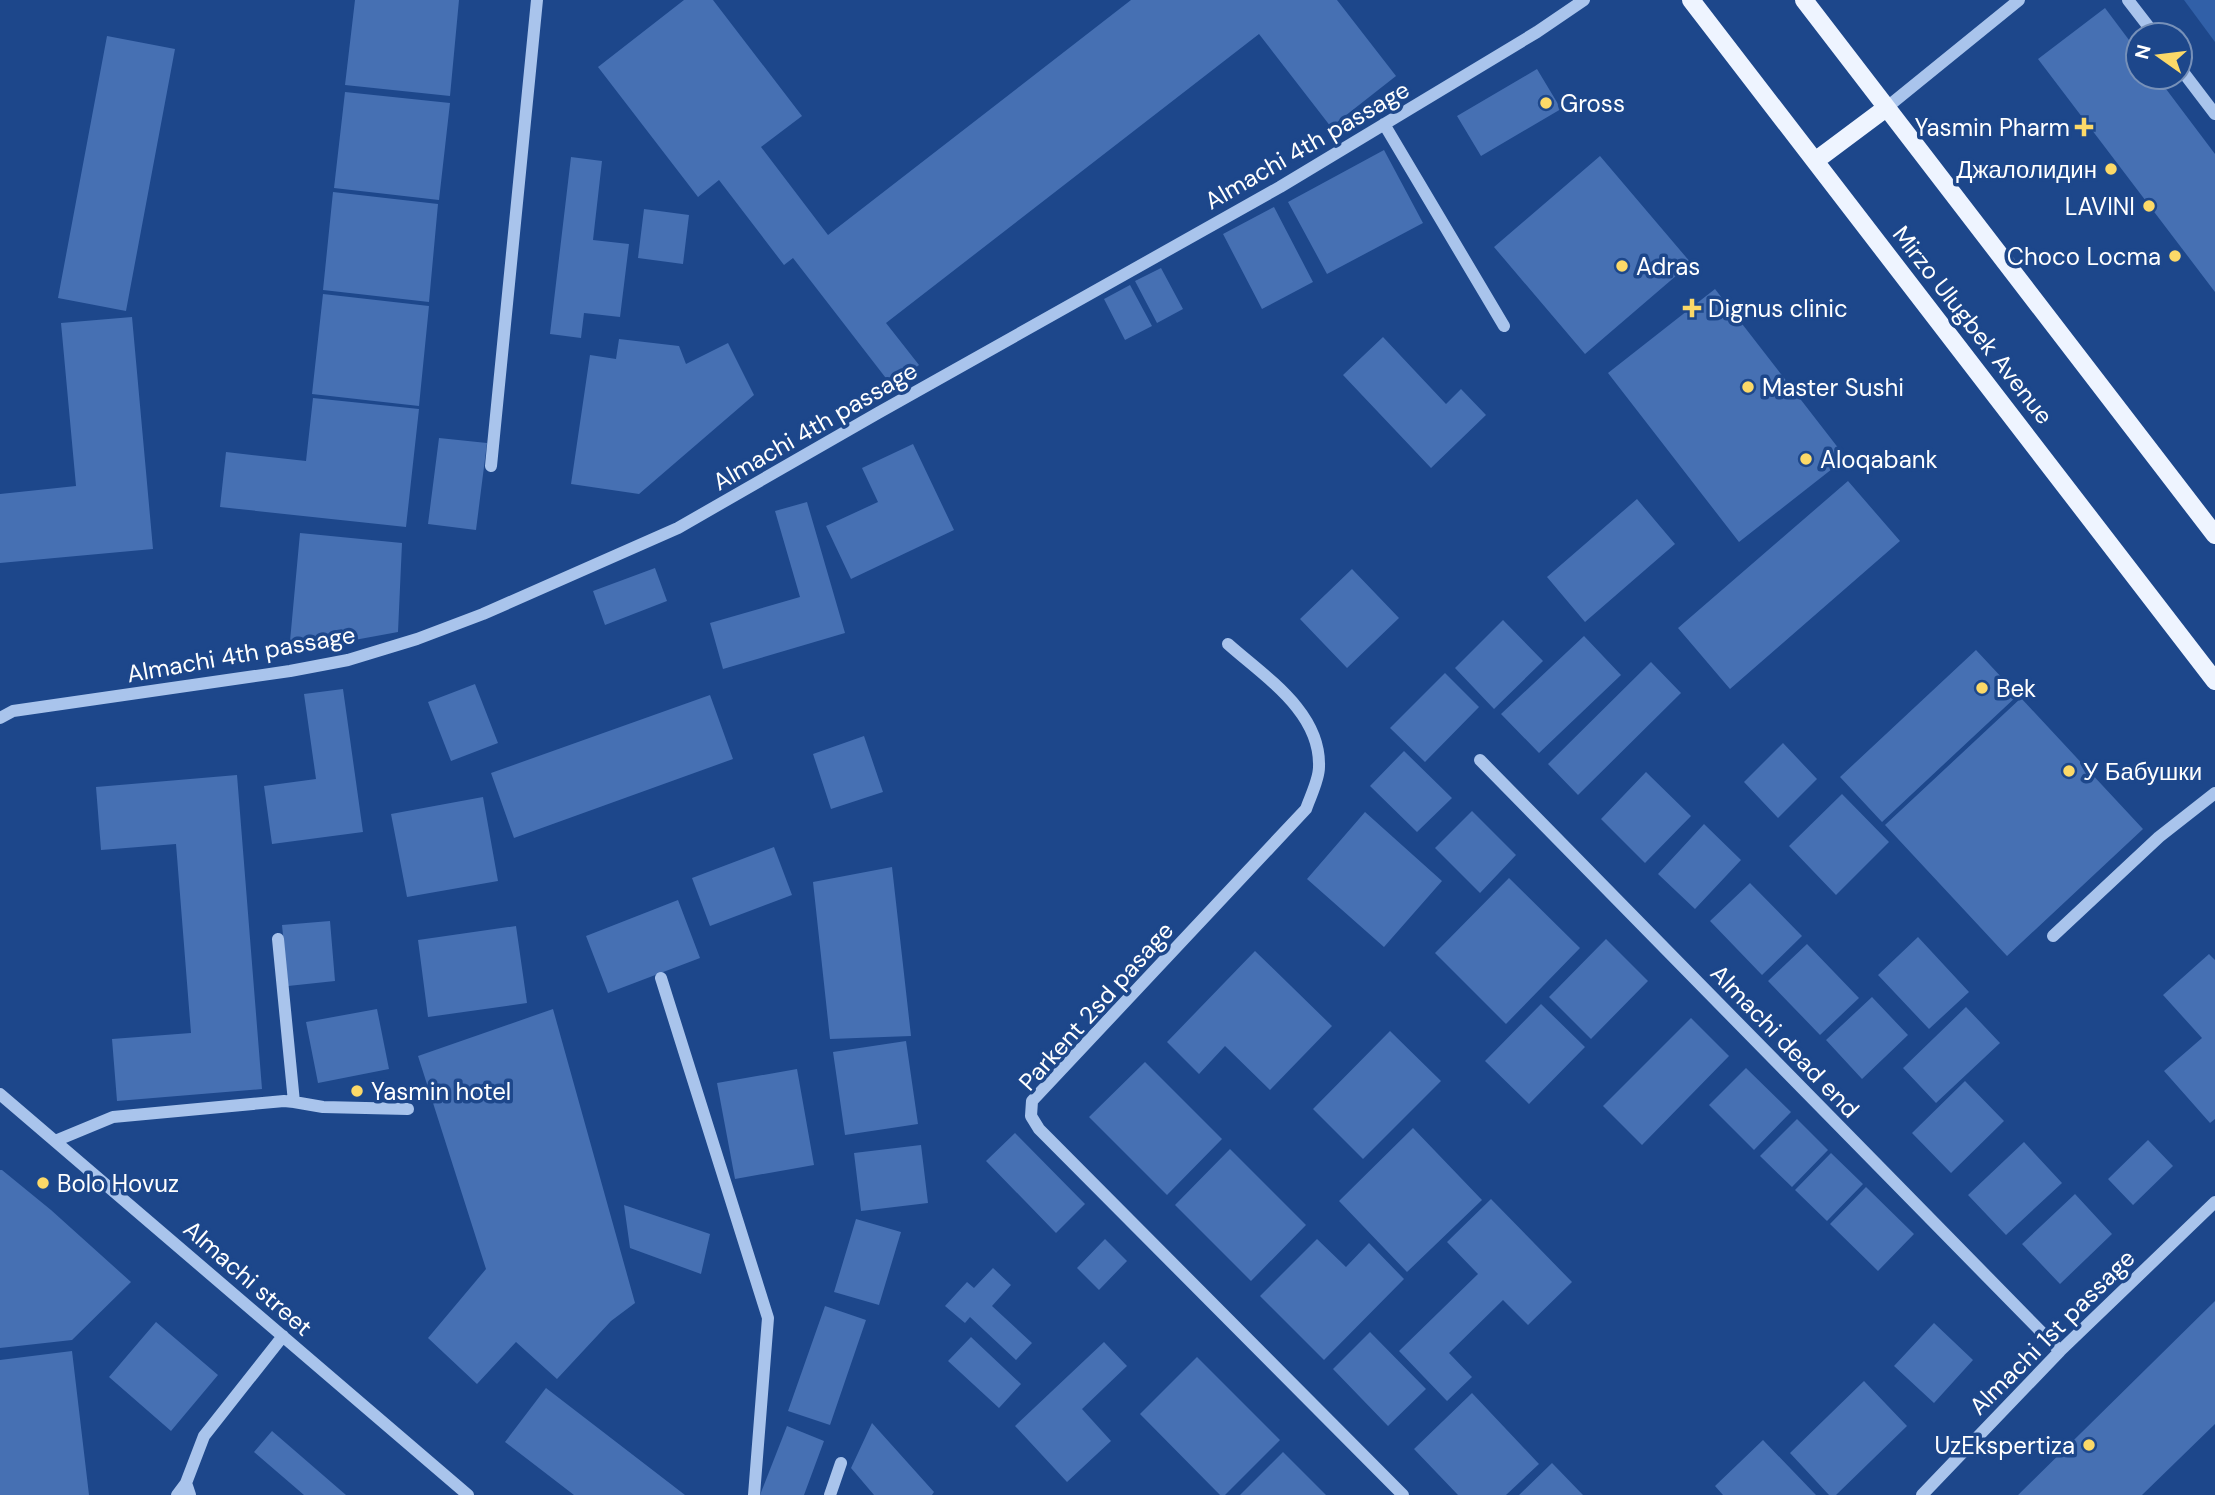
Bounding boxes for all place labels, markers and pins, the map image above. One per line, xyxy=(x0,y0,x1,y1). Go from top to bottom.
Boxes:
place label: Gross xyxy=(1560,88,1625,119)
marker: Gross xyxy=(1538,95,1554,111)
place label: Yasmin Pharm xyxy=(1914,112,2070,143)
marker: Yasmin Pharm xyxy=(2076,119,2092,135)
place label: Джалолидин xyxy=(1956,154,2097,185)
marker: Джалолидин xyxy=(2103,161,2119,177)
place label: LAVINI xyxy=(2065,191,2135,222)
marker: LAVINI xyxy=(2141,198,2157,214)
place label: Choco Locma xyxy=(2007,241,2161,272)
marker: Choco Locma xyxy=(2167,248,2183,264)
place label: Adras xyxy=(1636,251,1700,282)
marker: Adras xyxy=(1614,258,1630,274)
place label: Dignus clinic xyxy=(1708,293,1848,324)
marker: Dignus clinic xyxy=(1682,298,1702,318)
place label: Master Sushi xyxy=(1762,372,1904,403)
marker: Master Sushi xyxy=(1740,379,1756,395)
place label: Aloqabank xyxy=(1820,444,1938,475)
marker: Aloqabank xyxy=(1798,451,1814,467)
place label: Bek xyxy=(1996,673,2036,704)
marker: Bek xyxy=(1974,680,1990,696)
place label: У Бабушки xyxy=(2083,756,2202,787)
marker: У Бабушки xyxy=(2061,763,2077,779)
place label: Yasmin hotel xyxy=(371,1076,511,1107)
marker: Yasmin hotel xyxy=(349,1083,365,1099)
place label: Bolo Hovuz xyxy=(57,1168,179,1199)
marker: Bolo Hovuz xyxy=(35,1175,51,1191)
place label: UzEkspertiza xyxy=(1935,1430,2075,1461)
marker: UzEkspertiza xyxy=(2081,1437,2097,1453)

